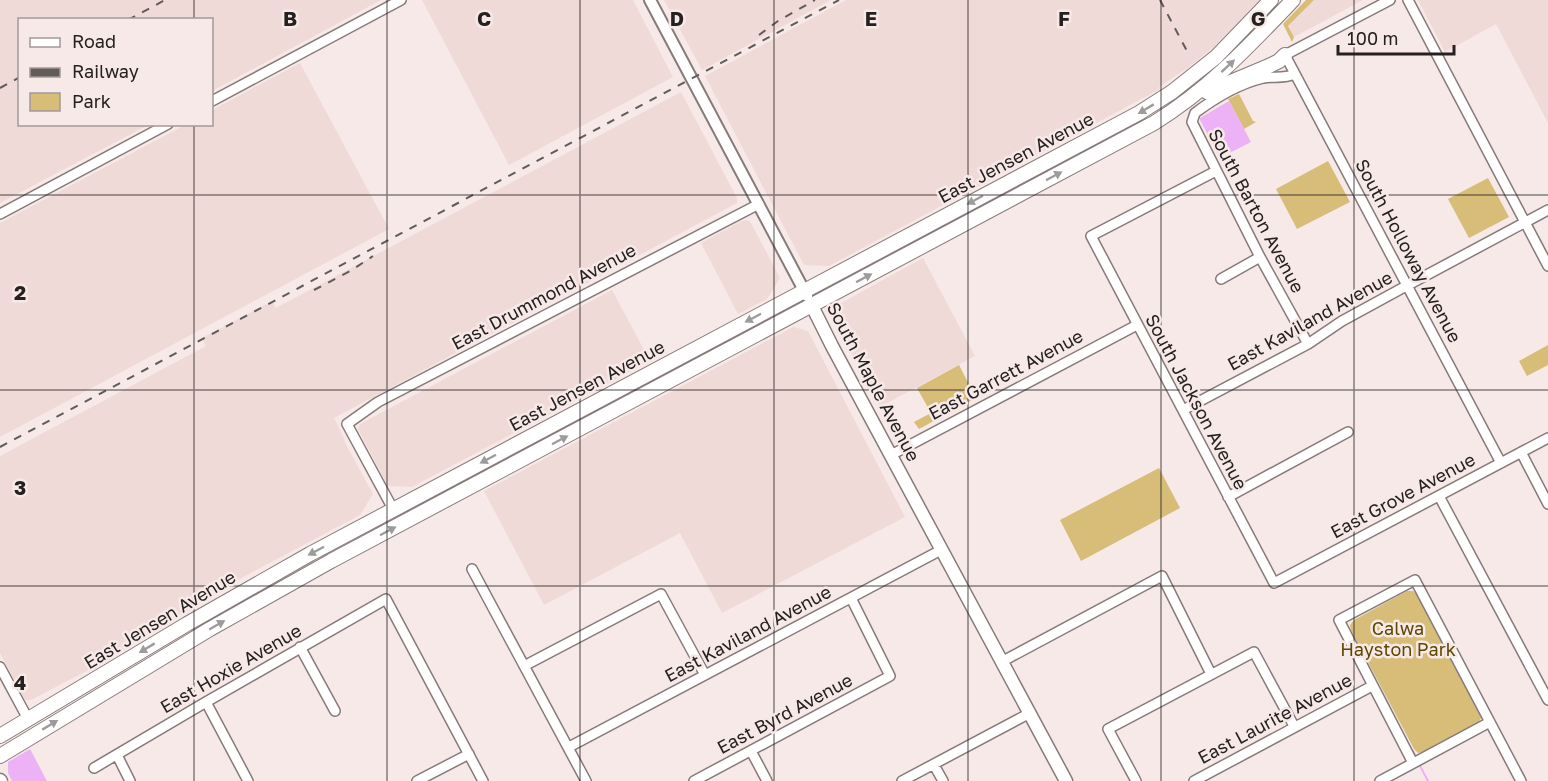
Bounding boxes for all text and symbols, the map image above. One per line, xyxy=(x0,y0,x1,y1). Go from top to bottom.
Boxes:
text: B xyxy=(283,6,297,30)
text: C xyxy=(477,6,491,30)
text: D xyxy=(670,6,684,30)
text: E xyxy=(865,6,877,30)
text: F xyxy=(1058,6,1070,30)
text: G xyxy=(1251,6,1265,30)
legend xyxy=(18,18,213,126)
scale bar xyxy=(1338,18,1454,56)
text: 100 m xyxy=(1347,27,1398,49)
text: Road xyxy=(72,30,116,52)
text: Railway xyxy=(72,60,139,82)
one-way arrow xyxy=(1221,60,1235,74)
text: Park xyxy=(72,90,111,112)
one-way arrow xyxy=(1138,103,1155,113)
street label: East Jensen Avenue xyxy=(934,107,1097,207)
street label: South Barton Avenue xyxy=(1204,125,1309,296)
street label: South Holloway Avenue xyxy=(1351,155,1467,346)
one-way arrow xyxy=(1045,172,1063,182)
one-way arrow xyxy=(966,196,983,205)
street label: East Drummond Avenue xyxy=(448,238,639,354)
street label: East Kaviland Avenue xyxy=(1223,266,1396,375)
one-way arrow xyxy=(855,273,872,283)
text: 2 xyxy=(14,280,26,304)
street label: South Maple Avenue xyxy=(823,298,925,465)
street label: South Jackson Avenue xyxy=(1141,310,1253,493)
one-way arrow xyxy=(744,313,761,323)
street label: East Garrett Avenue xyxy=(925,324,1086,424)
street label: East Jensen Avenue xyxy=(505,335,668,435)
one-way arrow xyxy=(552,435,569,444)
street label: East Grove Avenue xyxy=(1327,448,1479,542)
one-way arrow xyxy=(479,454,496,464)
text: 3 xyxy=(14,475,26,499)
one-way arrow xyxy=(380,526,397,536)
one-way arrow xyxy=(307,546,324,556)
street label: East Jensen Avenue xyxy=(80,565,239,673)
street label: East Kaviland Avenue xyxy=(661,580,834,686)
park label: Calwa Hayston Park xyxy=(1340,617,1456,660)
street label: East Hoxie Avenue xyxy=(156,619,305,718)
one-way arrow xyxy=(209,620,226,630)
one-way arrow xyxy=(139,642,155,653)
street label: East Byrd Avenue xyxy=(713,668,856,758)
street label: East Laurite Avenue xyxy=(1194,668,1355,768)
text: 4 xyxy=(14,670,26,694)
one-way arrow xyxy=(42,720,58,731)

